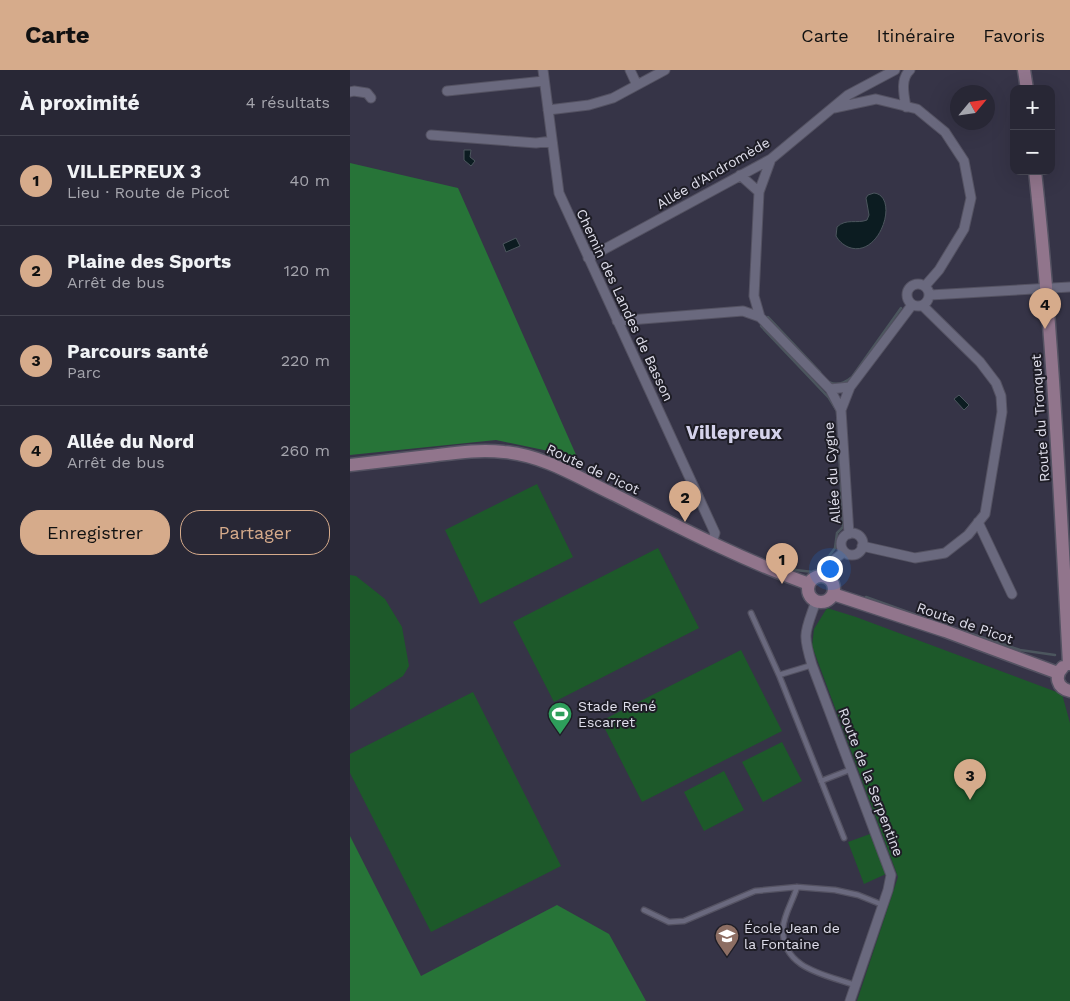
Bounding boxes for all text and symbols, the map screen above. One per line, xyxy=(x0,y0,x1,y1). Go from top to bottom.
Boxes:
text: Carte xyxy=(25,21,90,49)
text: Carte xyxy=(801,25,849,46)
text: Itinéraire xyxy=(877,25,955,46)
text: Favoris xyxy=(983,25,1045,46)
north arrow xyxy=(950,85,995,130)
map controls xyxy=(1010,85,1055,175)
button: + xyxy=(1010,85,1055,130)
text: À proximité xyxy=(20,90,140,115)
text: 4 résultats xyxy=(246,93,330,112)
button: − xyxy=(1010,130,1055,175)
street label: Allée d'Andromède xyxy=(653,134,773,212)
text: VILLEPREUX 3 xyxy=(67,160,201,183)
text: 1 xyxy=(33,171,39,190)
text: 40 m xyxy=(290,171,330,190)
text: Lieu · Route de Picot xyxy=(67,183,230,202)
street label: Chemin des Landes de Basson xyxy=(573,206,677,404)
text: Plaine des Sports xyxy=(67,250,231,273)
text: 2 xyxy=(31,261,41,280)
text: 120 m xyxy=(284,261,330,280)
text: Arrêt de bus xyxy=(67,273,165,292)
pin: 4 xyxy=(1029,288,1061,329)
text: Parcours santé xyxy=(67,340,208,363)
text: 3 xyxy=(31,351,41,370)
text: 220 m xyxy=(281,351,330,370)
street label: Route du Tronquet xyxy=(1028,354,1052,482)
text: Parc xyxy=(67,363,101,382)
district label: Villepreux xyxy=(686,421,783,444)
street label: Allée du Cygne xyxy=(820,422,844,524)
text: Allée du Nord xyxy=(67,430,194,453)
street label: Route de Picot xyxy=(544,440,642,498)
text: 4 xyxy=(31,441,41,460)
text: 260 m xyxy=(280,441,330,460)
text: Arrêt de bus xyxy=(67,453,165,472)
pin: 2 xyxy=(669,481,701,522)
button: Enregistrer xyxy=(20,510,170,555)
button: Partager xyxy=(180,510,330,555)
pin: 1 xyxy=(766,543,798,584)
your location xyxy=(817,556,843,582)
street label: Route de Picot xyxy=(915,599,1015,647)
place label: Stade René Escarret xyxy=(578,698,656,730)
sports icon: Stade René Escarret xyxy=(547,701,573,735)
street label: Route de la Serpentine xyxy=(835,706,907,858)
pin: 3 xyxy=(954,759,986,800)
place label: École Jean de la Fontaine xyxy=(744,920,840,952)
school or university icon: École Jean de la Fontaine xyxy=(714,923,740,957)

